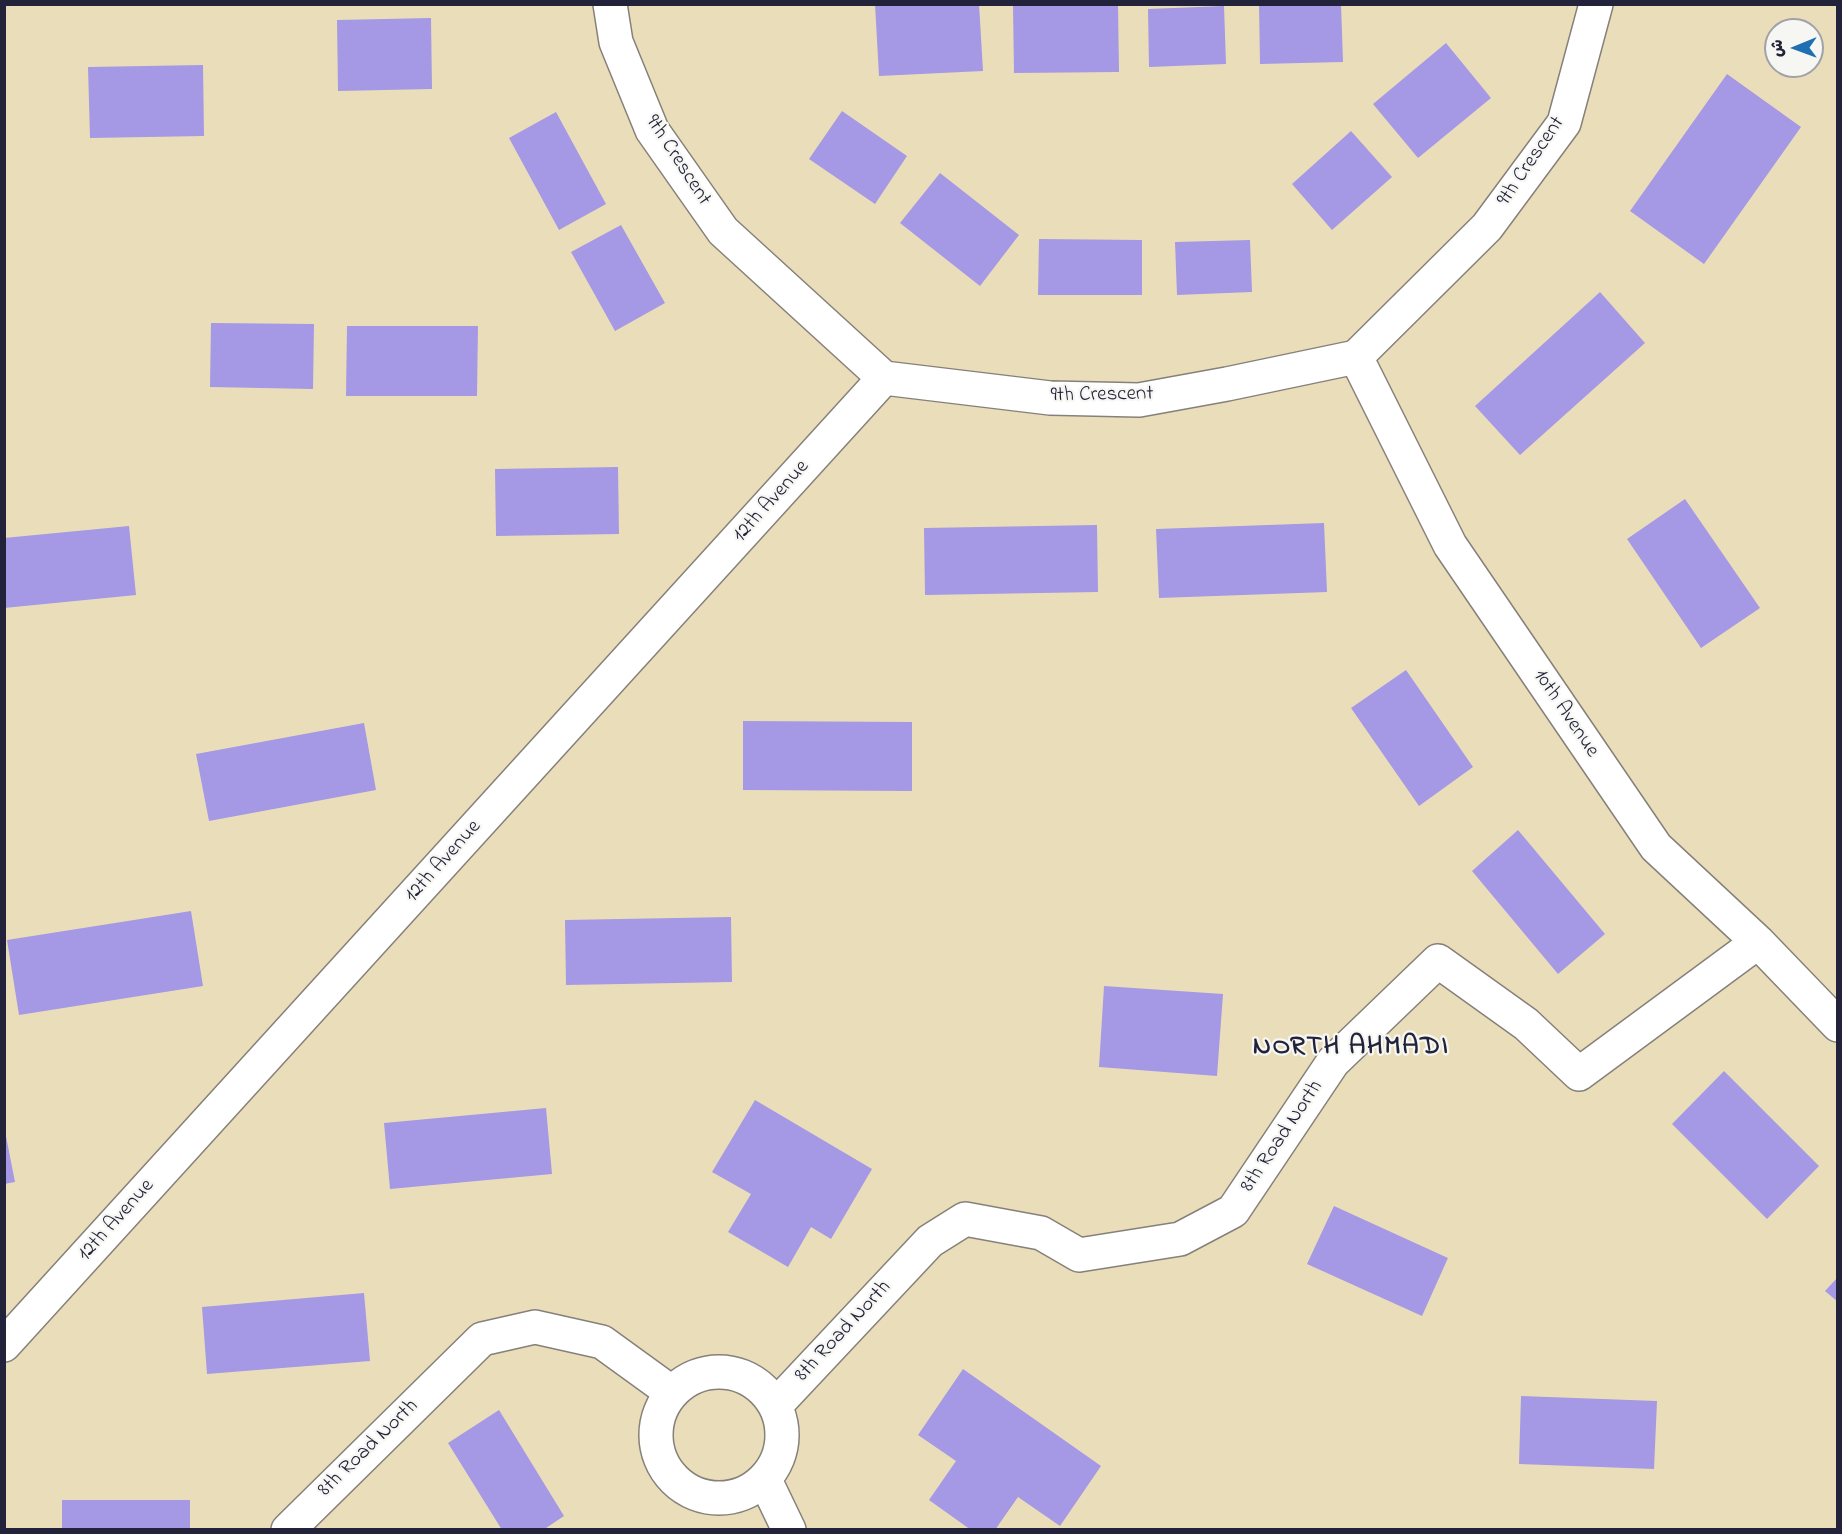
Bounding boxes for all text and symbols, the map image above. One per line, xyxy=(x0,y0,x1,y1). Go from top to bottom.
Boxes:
north arrow xyxy=(1764,18,1824,78)
text: ش xyxy=(1766,39,1790,57)
street label: 9th Crescent xyxy=(638,111,716,211)
street label: 9th Crescent xyxy=(1493,112,1571,212)
street label: 9th Crescent xyxy=(1050,383,1154,409)
street label: 12th Avenue xyxy=(728,456,816,548)
street label: 10th Avenue xyxy=(1526,665,1604,763)
street label: 12th Avenue xyxy=(400,816,488,908)
district label: NORTH AHMADI xyxy=(1253,1033,1449,1065)
street label: 8th Road North xyxy=(1236,1076,1330,1198)
street label: 12th Avenue xyxy=(73,1175,161,1267)
street label: 8th Road North xyxy=(791,1276,897,1388)
street label: 8th Road North xyxy=(314,1395,424,1503)

